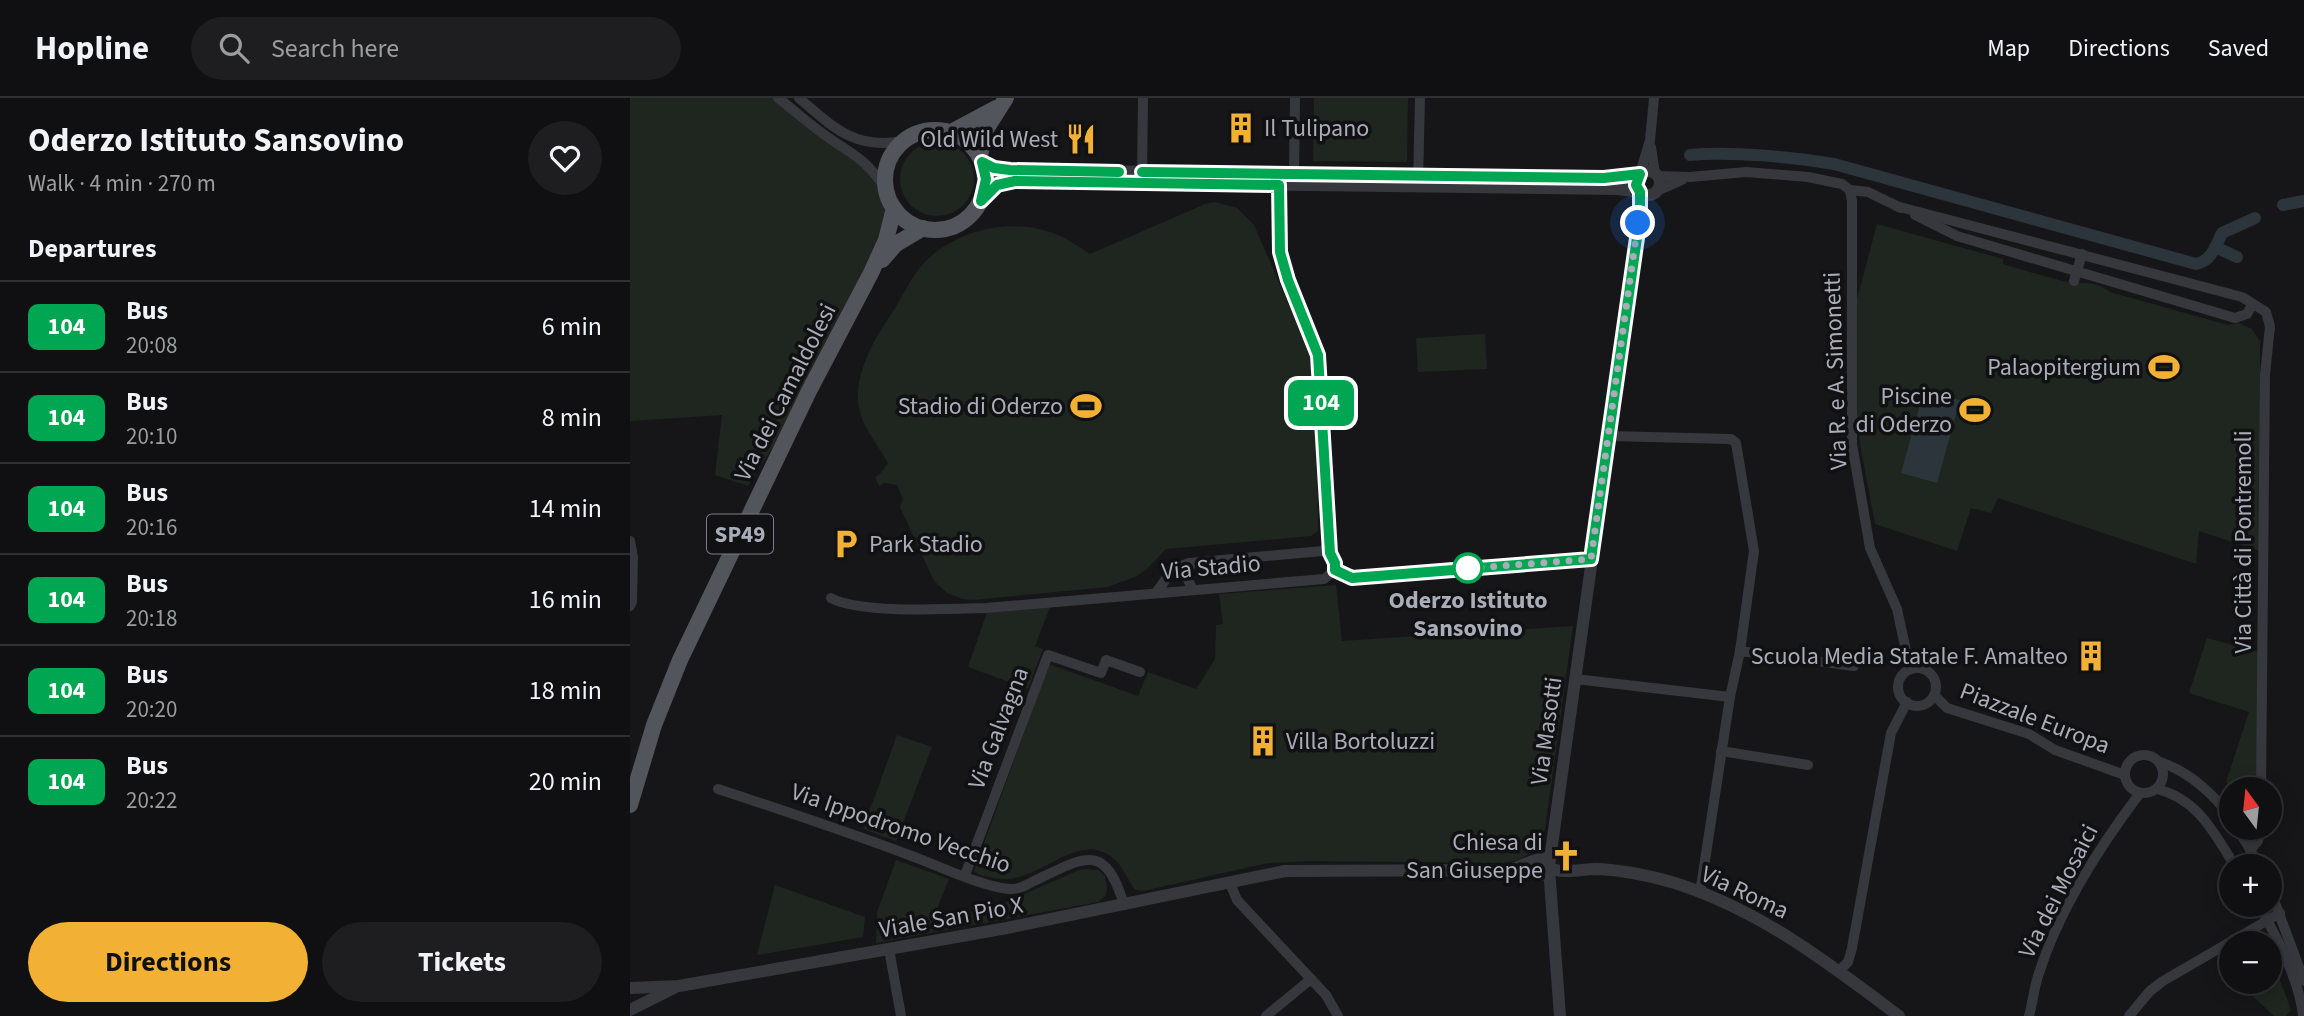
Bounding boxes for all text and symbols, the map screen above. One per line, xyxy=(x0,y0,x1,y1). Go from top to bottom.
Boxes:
search box xyxy=(191,17,681,80)
text: Hopline xyxy=(35,25,149,72)
icon: search xyxy=(215,29,253,67)
text: Search here xyxy=(271,30,399,67)
text: Map xyxy=(1987,31,2030,66)
text: Directions xyxy=(2068,31,2170,66)
text: Saved xyxy=(2208,31,2269,66)
building icon: Il Tulipano xyxy=(1224,111,1258,145)
place label: Il Tulipano xyxy=(1264,111,1369,146)
text: Oderzo Istituto Sansovino xyxy=(28,117,404,164)
button: heart xyxy=(528,121,602,195)
place label: Old Wild West xyxy=(920,122,1058,157)
restaurant icon: Old Wild West xyxy=(1064,122,1098,156)
text: Walk · 4 min · 270 m xyxy=(28,167,216,200)
your location xyxy=(1620,205,1655,240)
text: Departures xyxy=(28,230,156,267)
street label: Via R. e A. Simonetti xyxy=(1815,271,1856,471)
text: Bus xyxy=(126,292,168,329)
street label: Via dei Camaldolesi xyxy=(726,297,845,487)
text: 6 min xyxy=(542,308,602,345)
text: 104 xyxy=(47,309,86,344)
text: 20:08 xyxy=(126,329,177,362)
place label: Palaopitergium xyxy=(1987,350,2141,385)
sports icon: Palaopitergium xyxy=(2147,350,2181,384)
place label: Piscine di Oderzo xyxy=(1856,379,1952,442)
line badge: 104 xyxy=(1281,380,1361,426)
text: Bus xyxy=(126,383,168,420)
text: 104 xyxy=(1302,385,1340,420)
place label: Stadio di Oderzo xyxy=(898,389,1063,424)
sports icon: Stadio di Oderzo xyxy=(1069,389,1103,423)
sports icon: Piscine di Oderzo xyxy=(1958,393,1992,427)
text: 8 min xyxy=(542,399,602,436)
text: 104 xyxy=(47,400,86,435)
text: 20:10 xyxy=(126,420,177,453)
street label: Via Città di Pontremoli xyxy=(2226,430,2261,654)
text: Bus xyxy=(126,474,168,511)
text: 14 min xyxy=(529,490,602,527)
text: 104 xyxy=(47,491,86,526)
text: 20:16 xyxy=(126,511,177,544)
road number: SP49 xyxy=(707,514,773,554)
parking icon: Park Stadio xyxy=(829,527,863,561)
place label: Park Stadio xyxy=(869,527,983,562)
street label: Via Stadio xyxy=(1160,546,1262,589)
marker: Oderzo Istituto Sansovino xyxy=(1453,553,1483,583)
text: Bus xyxy=(126,565,168,602)
text: 16 min xyxy=(529,581,602,618)
text: 104 xyxy=(47,582,86,617)
place label: Oderzo Istituto Sansovino xyxy=(1389,583,1547,646)
text: 20:18 xyxy=(126,602,177,635)
place label: Scuola Media Statale F. Amalteo xyxy=(1751,639,2068,674)
building icon: Scuola Media Statale F. Amalteo xyxy=(2074,639,2108,673)
text: Bus xyxy=(126,656,168,693)
street label: Via Galvagna xyxy=(959,662,1038,794)
text: 18 min xyxy=(529,672,602,709)
text: 104 xyxy=(47,673,86,708)
street label: Piazzale Europa xyxy=(1955,674,2115,763)
street label: Via Masotti xyxy=(1522,675,1571,787)
text: 20:20 xyxy=(126,693,177,726)
building icon: Villa Bortoluzzi xyxy=(1246,724,1280,758)
place label: Villa Bortoluzzi xyxy=(1286,724,1435,759)
text: Bus xyxy=(126,747,168,784)
text: 20 min xyxy=(529,763,602,800)
text: 104 xyxy=(47,764,86,799)
street label: Via Ippodromo Vecchio xyxy=(786,774,1016,883)
north arrow xyxy=(2219,777,2282,840)
map controls xyxy=(2219,777,2282,994)
text: 20:22 xyxy=(126,784,177,817)
street label: Via dei Mosaici xyxy=(2010,818,2107,964)
place label: Chiesa di San Giuseppe xyxy=(1406,825,1543,888)
church icon: Chiesa di San Giuseppe xyxy=(1549,839,1583,873)
button: + xyxy=(2219,854,2282,917)
street label: Via Roma xyxy=(1695,857,1795,928)
street label: Viale San Pio X xyxy=(876,888,1026,947)
button: Directions xyxy=(28,922,308,1002)
button: Tickets xyxy=(322,922,602,1002)
button: − xyxy=(2219,931,2282,994)

